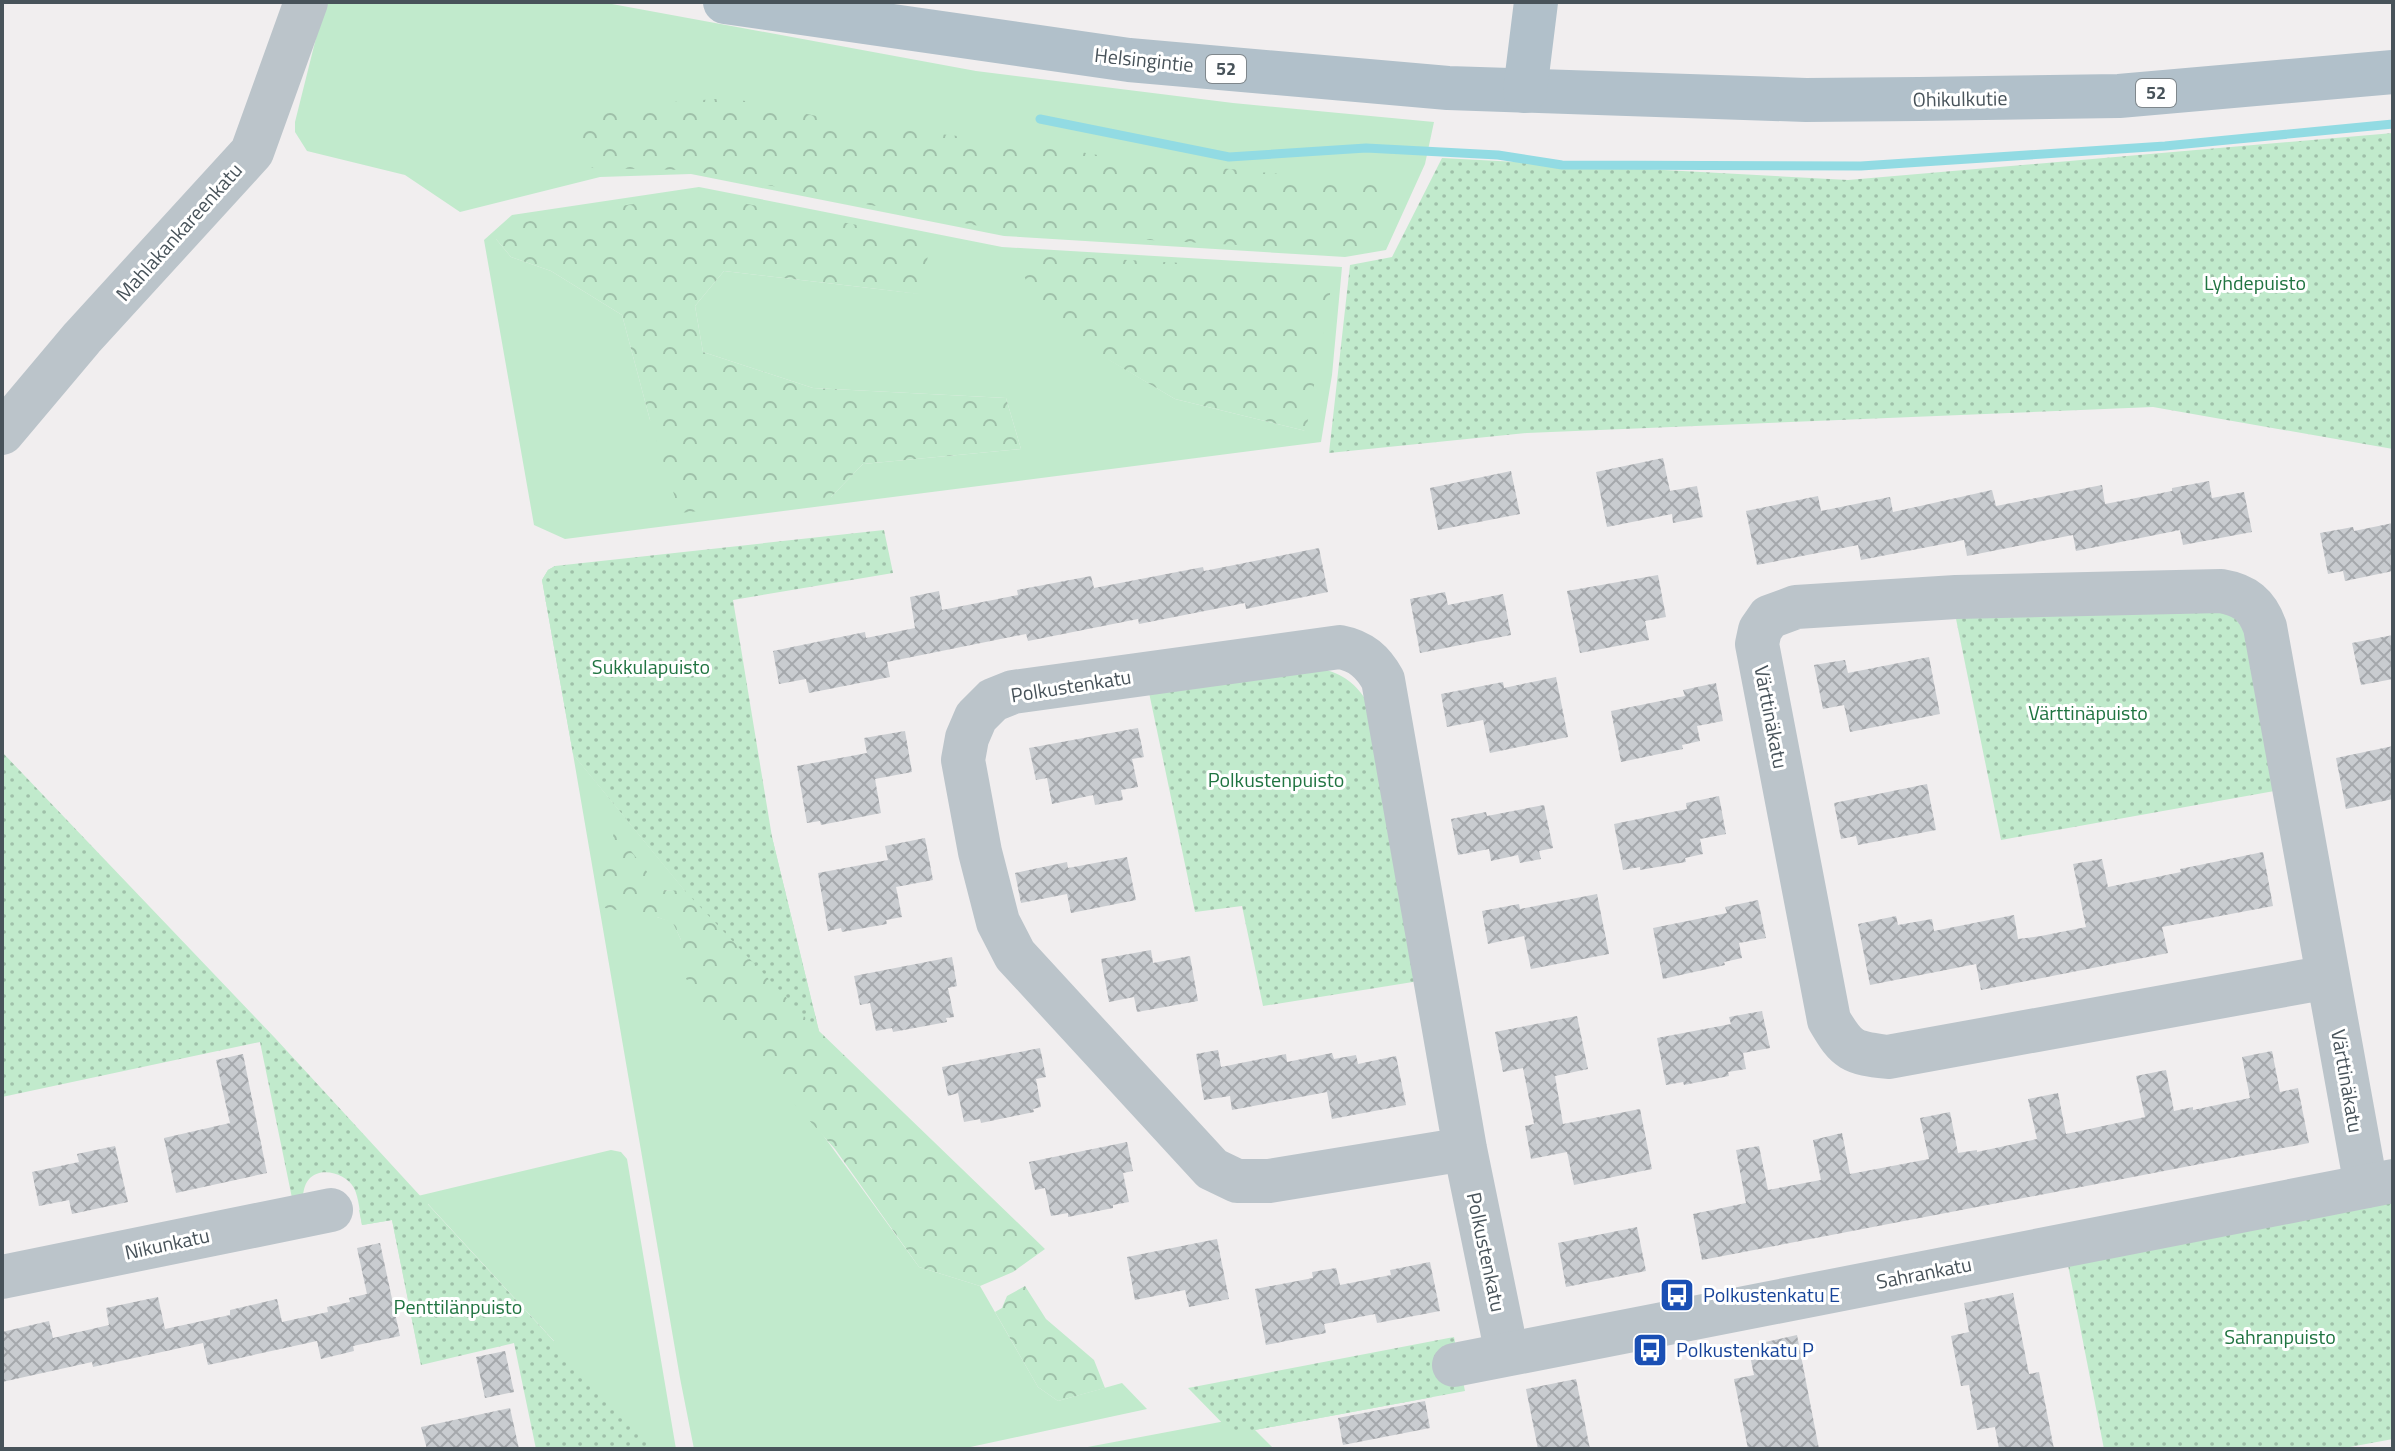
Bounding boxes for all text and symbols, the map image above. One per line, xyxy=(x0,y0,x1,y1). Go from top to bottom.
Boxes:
street label: Helsingintie xyxy=(1093,39,1195,80)
road number: 52 xyxy=(1206,55,1246,83)
road number: 52 xyxy=(2136,79,2176,107)
street label: Ohikulkutie xyxy=(1912,82,2008,115)
street label: Mahlakankareenkatu xyxy=(108,156,249,308)
park label: Lyhdepuisto xyxy=(2204,267,2306,298)
park label: Sukkulapuisto xyxy=(592,651,710,682)
street label: Polkustenkatu xyxy=(1008,661,1133,710)
street label: Värttinäkatu xyxy=(1746,663,1797,771)
park label: Värttinäpuisto xyxy=(2028,697,2148,728)
park label: Polkustenpuisto xyxy=(1208,764,1344,795)
street label: Värttinäkatu xyxy=(2323,1027,2372,1135)
street label: Polkustenkatu xyxy=(1459,1189,1514,1315)
street label: Nikunkatu xyxy=(122,1219,212,1268)
street label: Sahrankatu xyxy=(1874,1248,1974,1297)
bus stop icon: Polkustenkatu E xyxy=(1658,1276,1696,1314)
place label: Polkustenkatu E xyxy=(1703,1279,1840,1310)
park label: Penttilänpuisto xyxy=(394,1291,522,1322)
park label: Sahranpuisto xyxy=(2224,1321,2336,1352)
bus stop icon: Polkustenkatu P xyxy=(1631,1331,1669,1369)
place label: Polkustenkatu P xyxy=(1676,1334,1814,1365)

